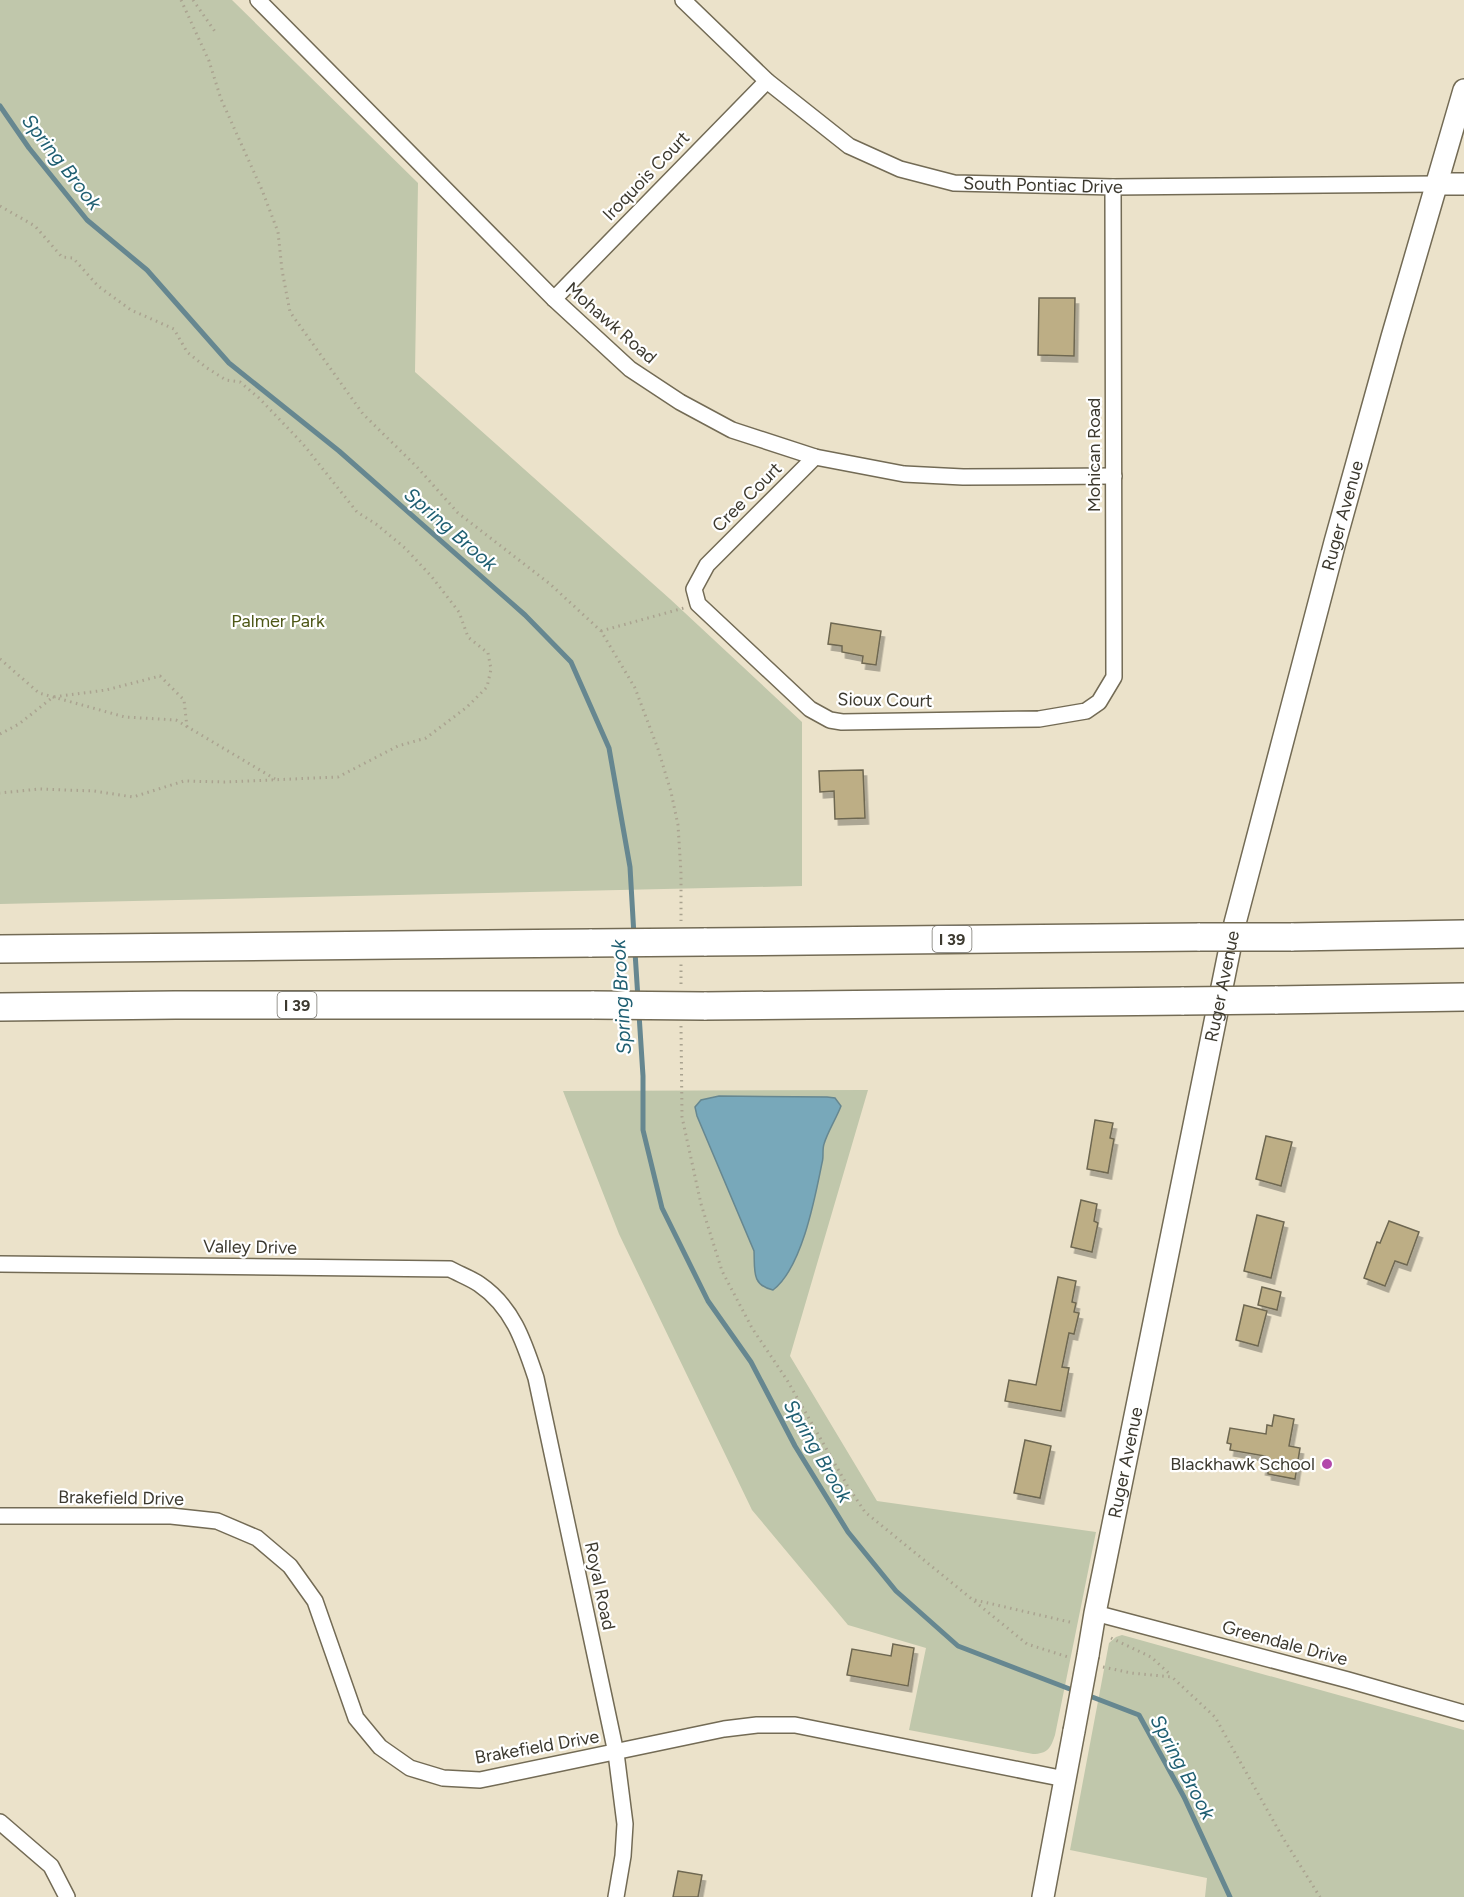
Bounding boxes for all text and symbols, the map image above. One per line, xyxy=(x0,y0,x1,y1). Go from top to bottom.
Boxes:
water label: Spring Brook xyxy=(17,109,108,216)
street label: Iroquois Court xyxy=(598,127,694,225)
street label: South Pontiac Drive xyxy=(963,172,1123,198)
street label: Mohawk Road xyxy=(561,277,661,369)
street label: Mohican Road xyxy=(1083,398,1105,512)
street label: Cree Court xyxy=(708,457,787,536)
street label: Ruger Avenue xyxy=(1317,458,1368,573)
water label: Spring Brook xyxy=(400,482,503,577)
park label: Palmer Park xyxy=(231,610,325,632)
street label: Sioux Court xyxy=(837,688,933,712)
road number: I 39 xyxy=(932,926,972,952)
street label: Ruger Avenue xyxy=(1200,929,1244,1044)
water label: Spring Brook xyxy=(606,937,636,1055)
road number: I 39 xyxy=(278,992,316,1018)
street label: Valley Drive xyxy=(203,1235,297,1259)
water label: Spring Brook xyxy=(779,1395,858,1508)
street label: Ruger Avenue xyxy=(1103,1405,1148,1520)
place label: Blackhawk School xyxy=(1170,1453,1315,1475)
marker: Blackhawk School xyxy=(1320,1457,1334,1471)
street label: Brakefield Drive xyxy=(58,1486,184,1510)
street label: Royal Road xyxy=(580,1540,620,1632)
street label: Greendale Drive xyxy=(1220,1616,1350,1670)
water label: Spring Brook xyxy=(1145,1710,1221,1825)
street label: Brakefield Drive xyxy=(473,1725,601,1769)

